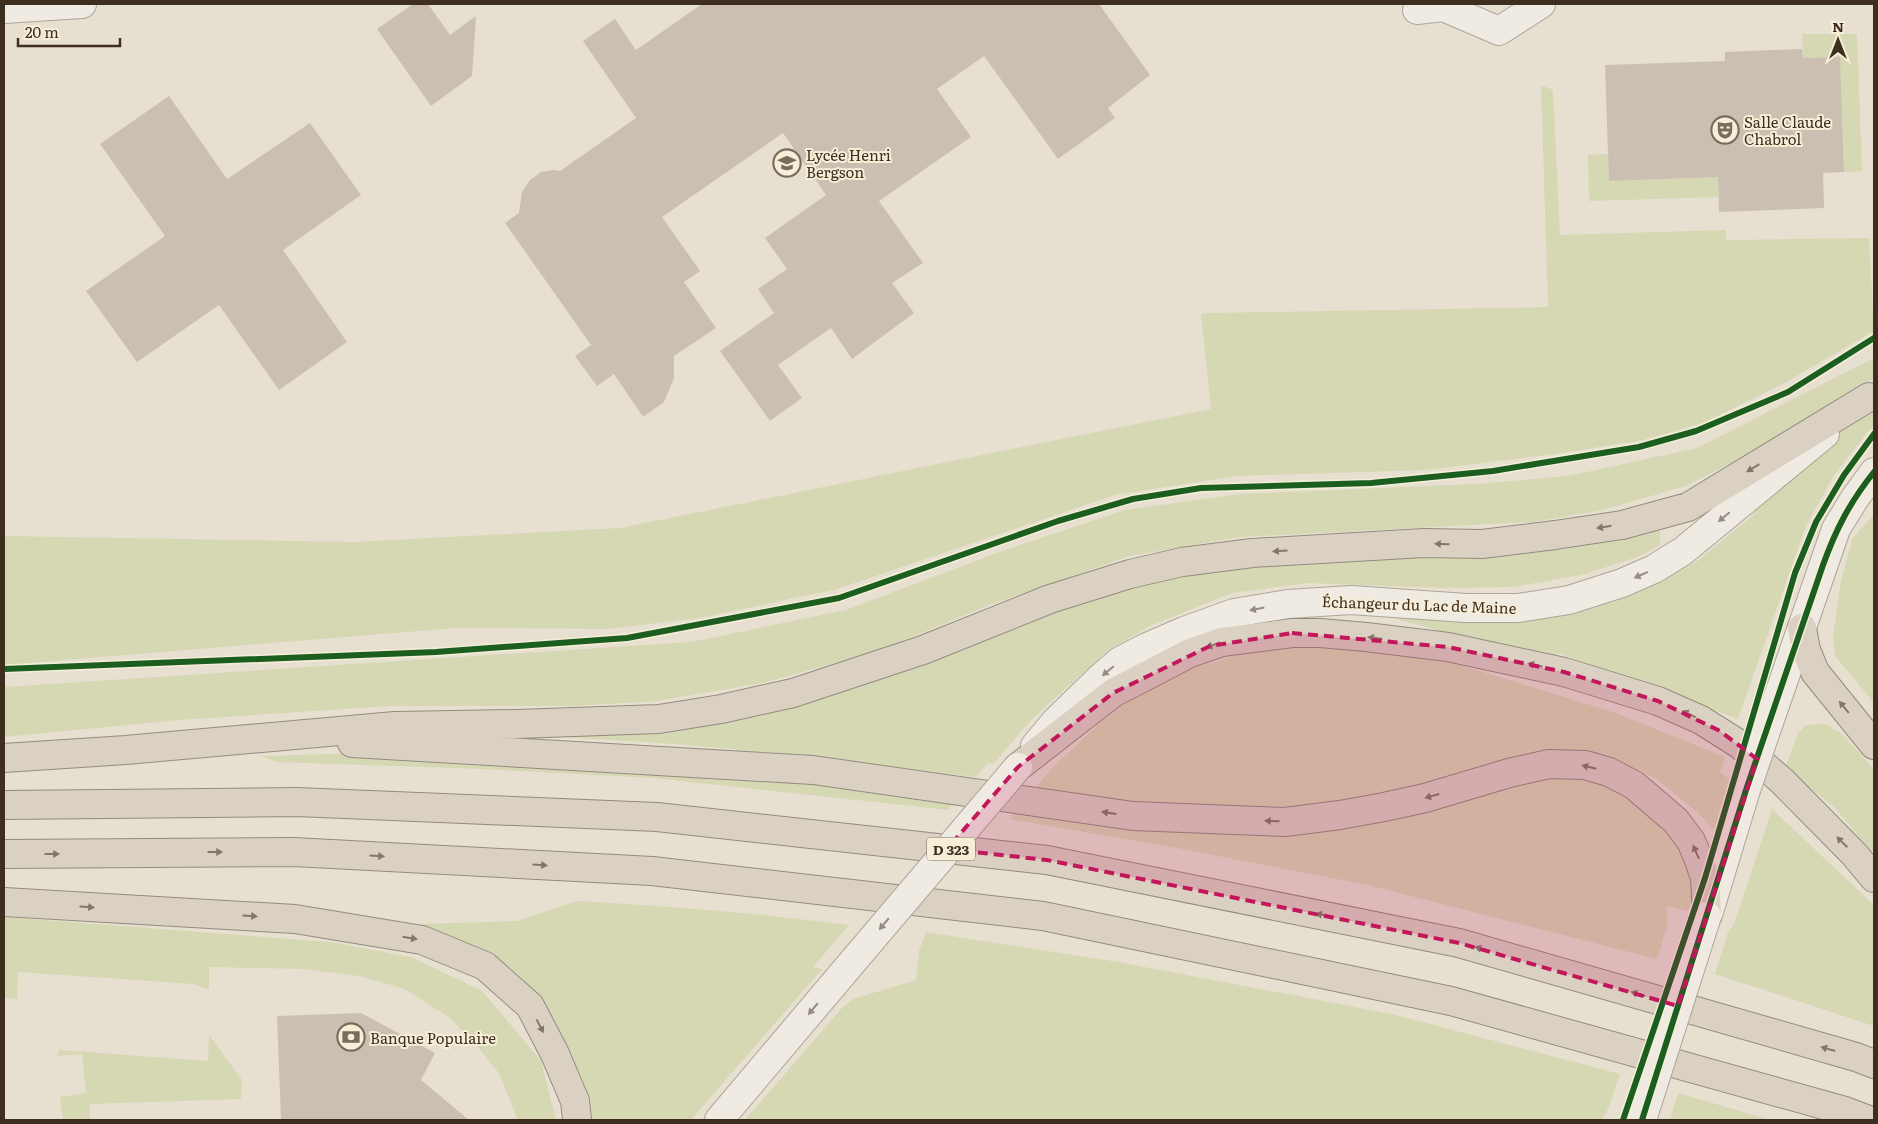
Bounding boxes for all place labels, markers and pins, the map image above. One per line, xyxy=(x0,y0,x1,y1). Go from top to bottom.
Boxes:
place label: Salle Claude Chabrol xyxy=(1744,110,1831,150)
theatre icon: Salle Claude Chabrol xyxy=(1710,115,1740,145)
place label: Lycée Henri Bergson xyxy=(806,143,891,183)
school or university icon: Lycée Henri Bergson xyxy=(772,148,802,178)
bank icon: Banque Populaire xyxy=(336,1022,366,1052)
place label: Banque Populaire xyxy=(370,1026,496,1049)

